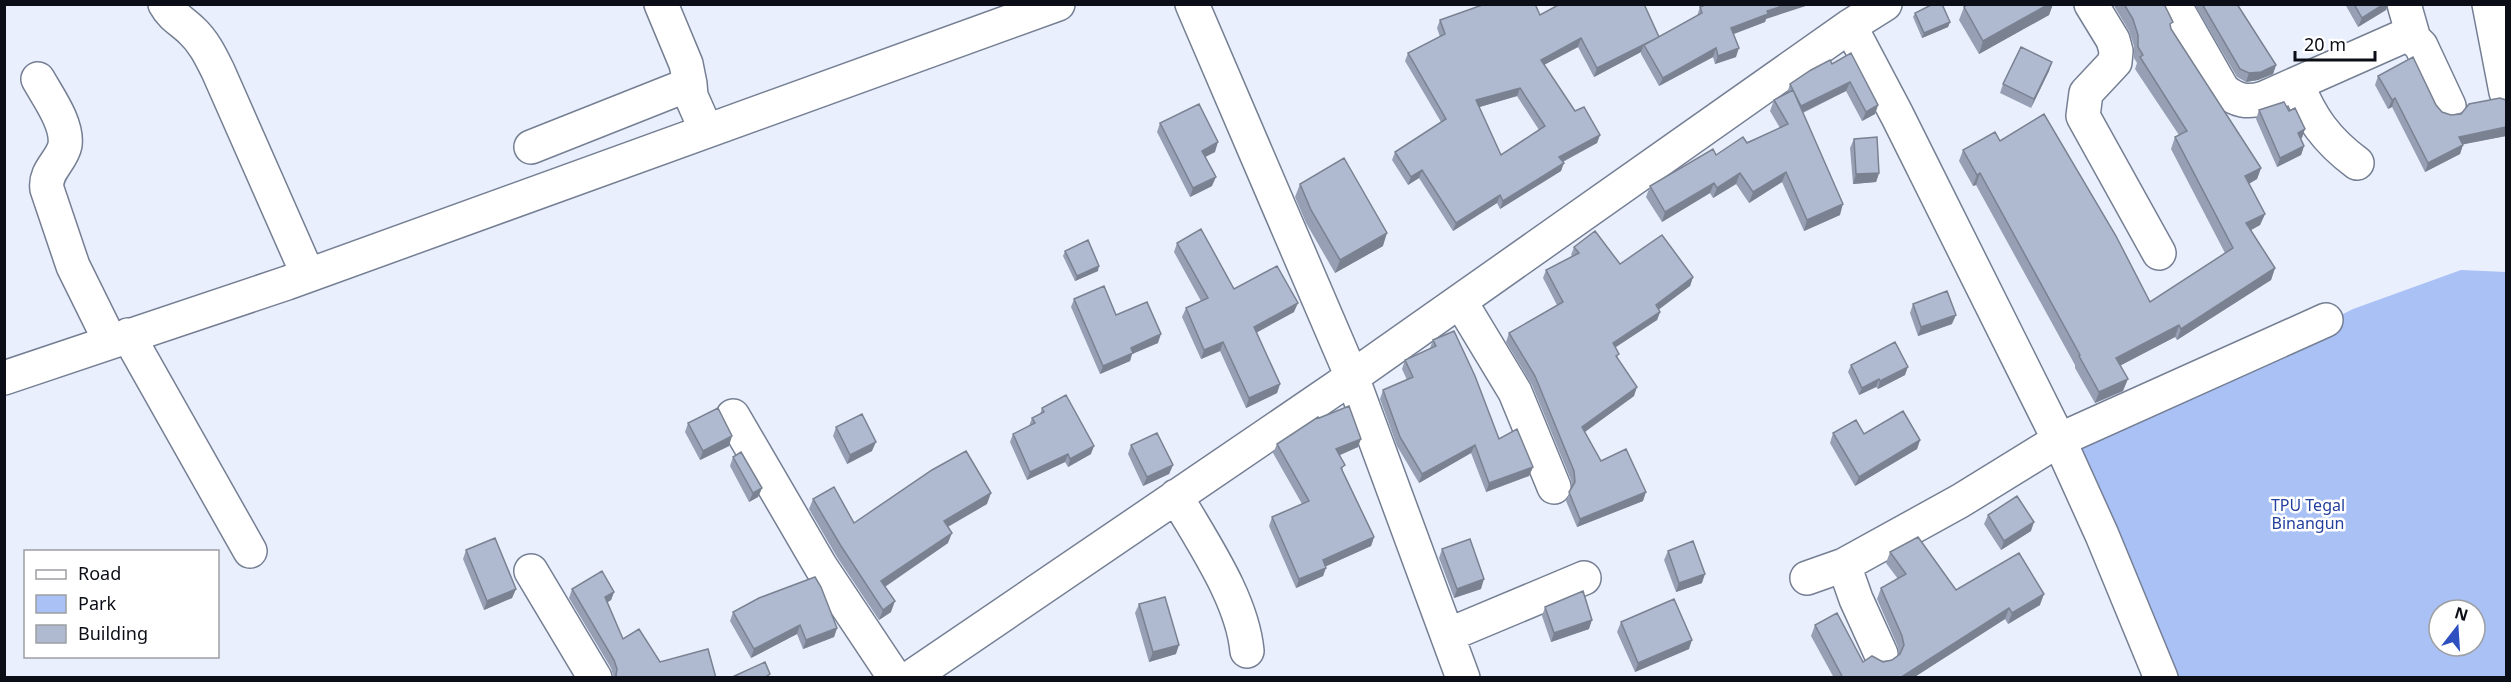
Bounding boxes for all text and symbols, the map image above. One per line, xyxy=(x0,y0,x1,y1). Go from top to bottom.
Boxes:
scale bar xyxy=(2295,24,2374,62)
text: 20 m xyxy=(2304,32,2346,56)
park label: TPU Tegal Binangun xyxy=(2271,494,2345,534)
legend xyxy=(24,550,219,658)
text: Road xyxy=(78,561,121,585)
text: Park xyxy=(78,591,116,615)
north arrow xyxy=(2427,598,2487,658)
text: N xyxy=(2452,601,2471,626)
text: Building xyxy=(78,621,148,645)

